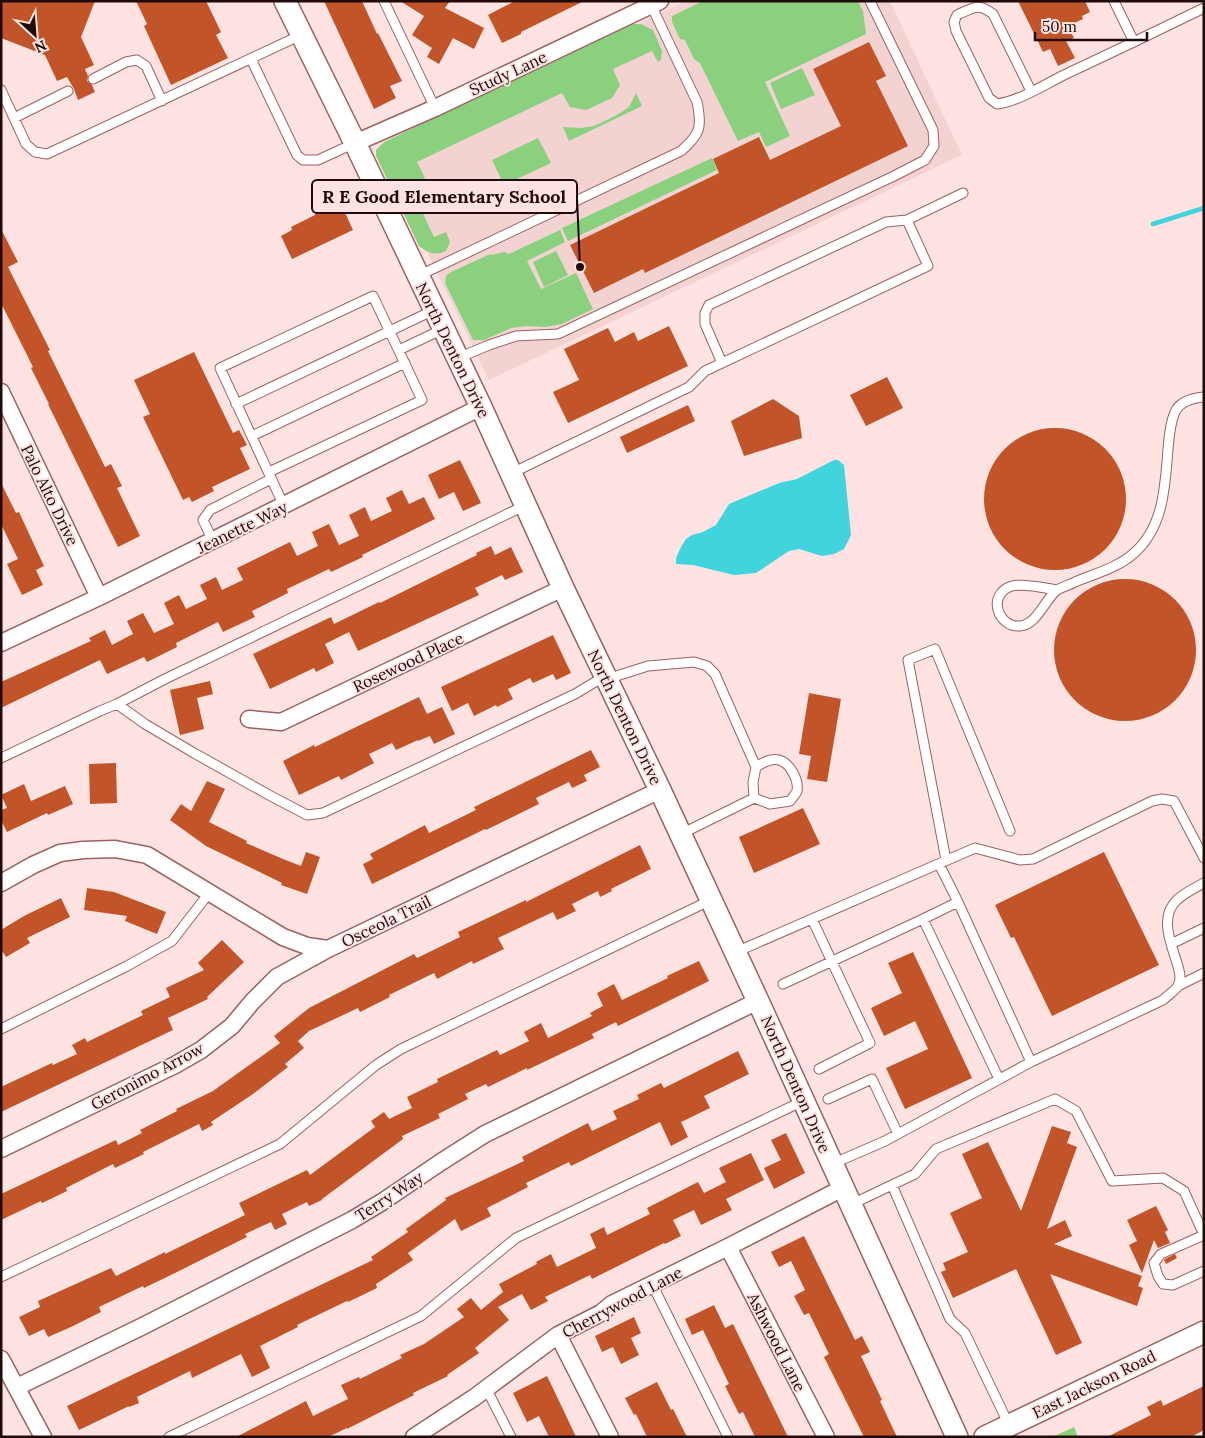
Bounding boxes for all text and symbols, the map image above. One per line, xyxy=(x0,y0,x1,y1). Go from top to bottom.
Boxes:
north arrow xyxy=(10,10,60,60)
scale bar xyxy=(1035,10,1148,42)
text: 50 m xyxy=(1042,17,1077,36)
text: N xyxy=(32,36,50,57)
street label: Study Lane xyxy=(466,46,550,100)
callout: R E Good Elementary School xyxy=(312,180,577,213)
text: R E Good Elementary School xyxy=(322,185,566,208)
street label: North Denton Drive xyxy=(412,279,495,421)
street label: Palo Alto Drive xyxy=(17,441,83,549)
street label: Jeanette Way xyxy=(193,496,291,558)
street label: Rosewood Place xyxy=(350,627,467,696)
street label: North Denton Drive xyxy=(584,646,667,788)
street label: Osceola Trail xyxy=(338,891,434,951)
street label: North Denton Drive xyxy=(757,1012,835,1156)
street label: Geronimo Arrow xyxy=(87,1038,207,1114)
street label: Terry Way xyxy=(351,1166,427,1225)
street label: Cherrywood Lane xyxy=(558,1262,686,1342)
street label: Ashwood Lane xyxy=(743,1288,811,1395)
street label: East Jackson Road xyxy=(1029,1345,1159,1423)

